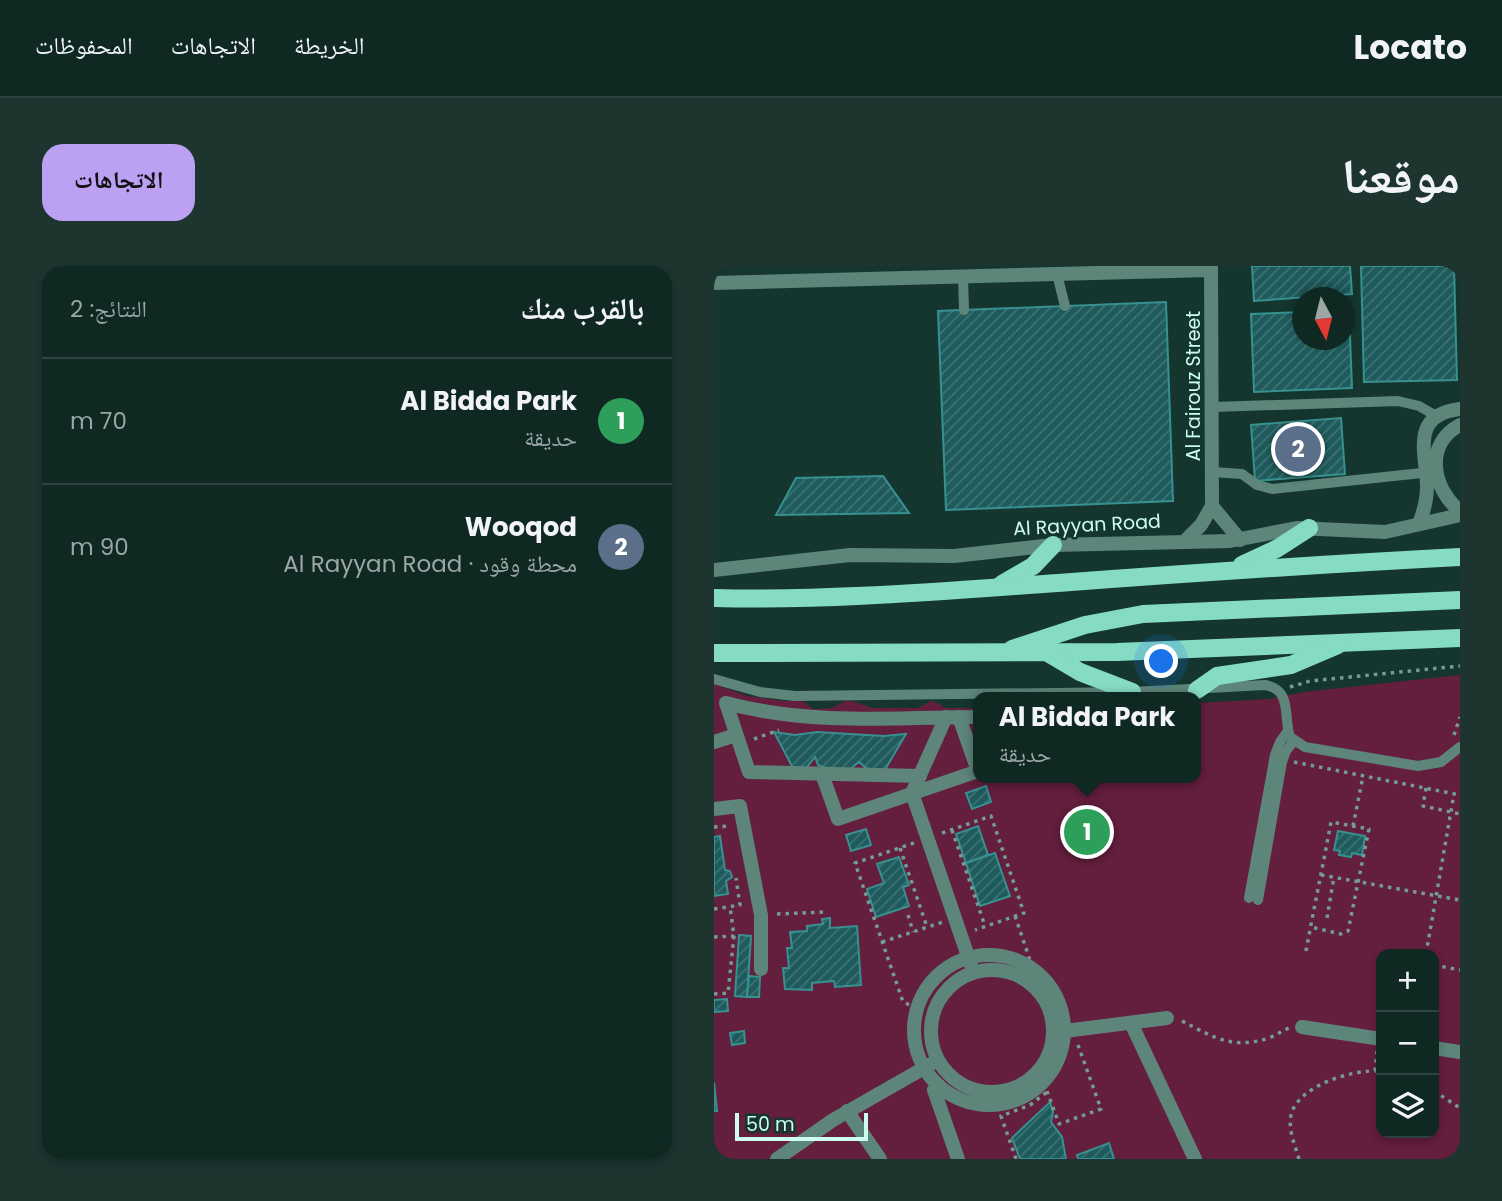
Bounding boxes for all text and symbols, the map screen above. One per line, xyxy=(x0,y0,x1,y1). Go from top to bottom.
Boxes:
text: Locato xyxy=(1353,24,1467,71)
text: المحفوظات xyxy=(35,29,133,62)
text: الاتجاهات xyxy=(171,29,256,62)
text: الخريطة xyxy=(294,29,365,62)
text: موقعنا xyxy=(1342,142,1460,210)
button: الاتجاهات xyxy=(42,144,195,221)
text: بالقرب منك xyxy=(521,287,644,330)
north arrow xyxy=(1292,287,1355,350)
text: النتائج: 2 xyxy=(70,293,147,325)
street label: Al Fairouz Street xyxy=(1180,311,1207,461)
text: Al Bidda Park xyxy=(400,383,577,419)
text: 70 m xyxy=(70,405,127,437)
text: 1 xyxy=(617,405,625,437)
text: حديقة xyxy=(524,422,577,454)
pin: 2 xyxy=(1275,423,1321,475)
street label: Al Rayyan Road xyxy=(1012,508,1162,542)
text: Wooqod xyxy=(465,509,577,545)
text: 90 m xyxy=(70,531,129,563)
text: 2 xyxy=(614,531,628,563)
text: محطة وقود · Al Rayyan Road xyxy=(283,548,577,580)
your location xyxy=(1144,644,1178,678)
popup xyxy=(973,692,1201,783)
text: Al Bidda Park xyxy=(999,699,1175,735)
text: حديقة xyxy=(999,738,1051,770)
pin: 1 xyxy=(1064,806,1110,858)
map controls xyxy=(1376,949,1439,1138)
button: + xyxy=(1376,949,1439,1012)
button: − xyxy=(1376,1012,1439,1075)
button: layers xyxy=(1376,1075,1439,1138)
scale bar xyxy=(735,1110,868,1142)
text: 50 m xyxy=(746,1111,795,1138)

